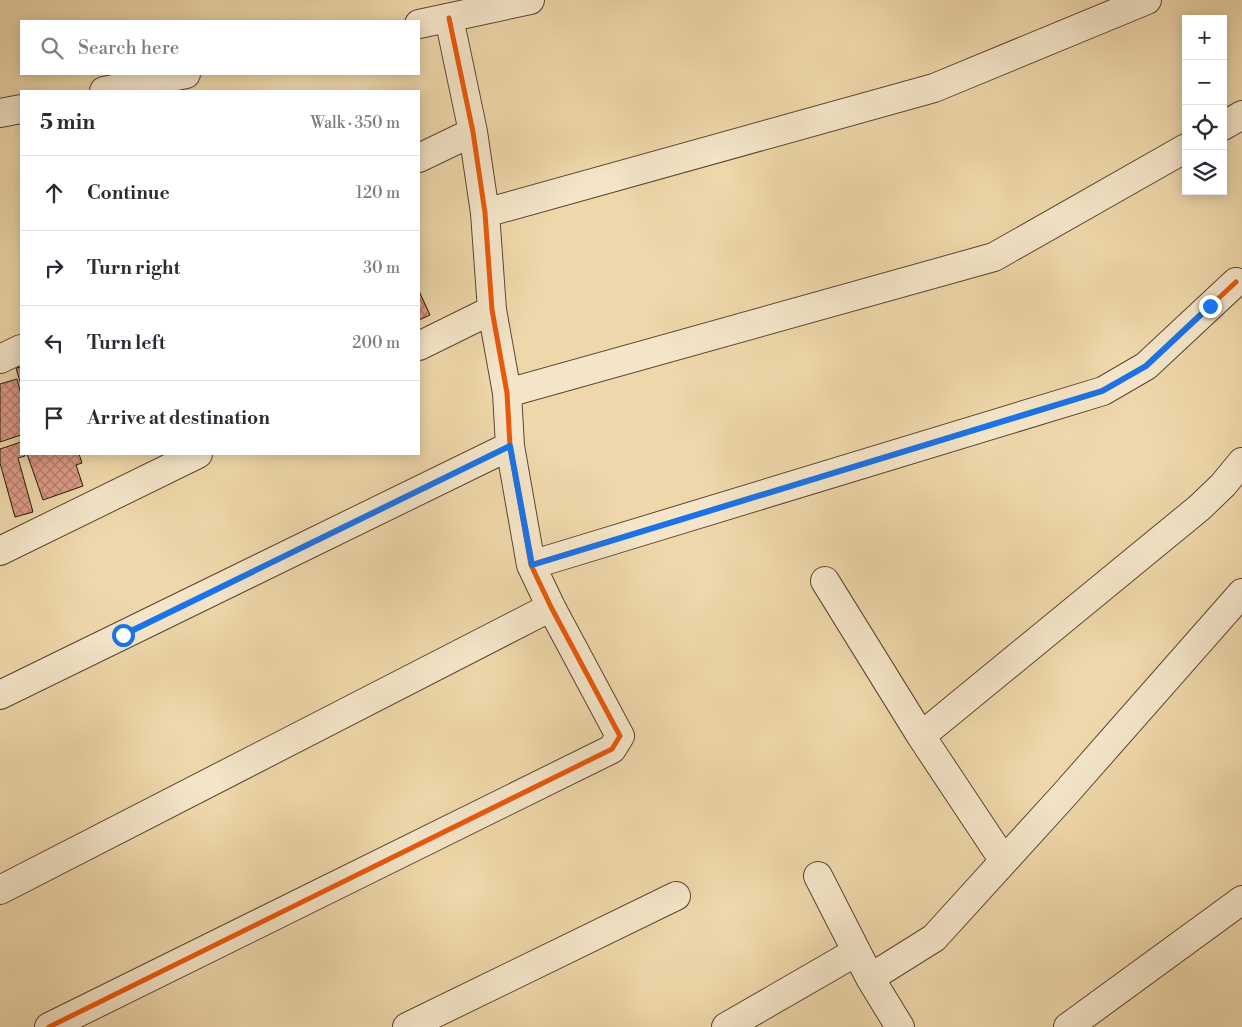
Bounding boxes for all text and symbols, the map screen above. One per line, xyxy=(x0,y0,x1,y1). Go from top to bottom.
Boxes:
map controls xyxy=(1182,15,1227,195)
button: + xyxy=(1182,15,1227,60)
search box xyxy=(20,20,420,75)
icon: search xyxy=(38,34,66,62)
text: Search here xyxy=(78,36,179,60)
button: − xyxy=(1182,60,1227,105)
button: locate xyxy=(1182,105,1227,150)
text: 5 min xyxy=(40,110,95,136)
text: Walk · 350 m xyxy=(311,113,400,133)
button: layers xyxy=(1182,150,1227,195)
icon: ahead xyxy=(40,179,68,207)
text: Continue xyxy=(87,181,170,205)
text: 120 m xyxy=(356,183,400,203)
icon: right xyxy=(40,254,68,282)
text: Turn right xyxy=(87,256,180,280)
text: 30 m xyxy=(363,258,400,278)
route end xyxy=(1199,295,1222,318)
icon: left xyxy=(40,329,68,357)
text: Turn left xyxy=(87,331,166,355)
text: 200 m xyxy=(352,333,400,353)
icon: arrive xyxy=(40,404,68,432)
text: Arrive at destination xyxy=(87,406,270,430)
route start xyxy=(112,624,135,647)

